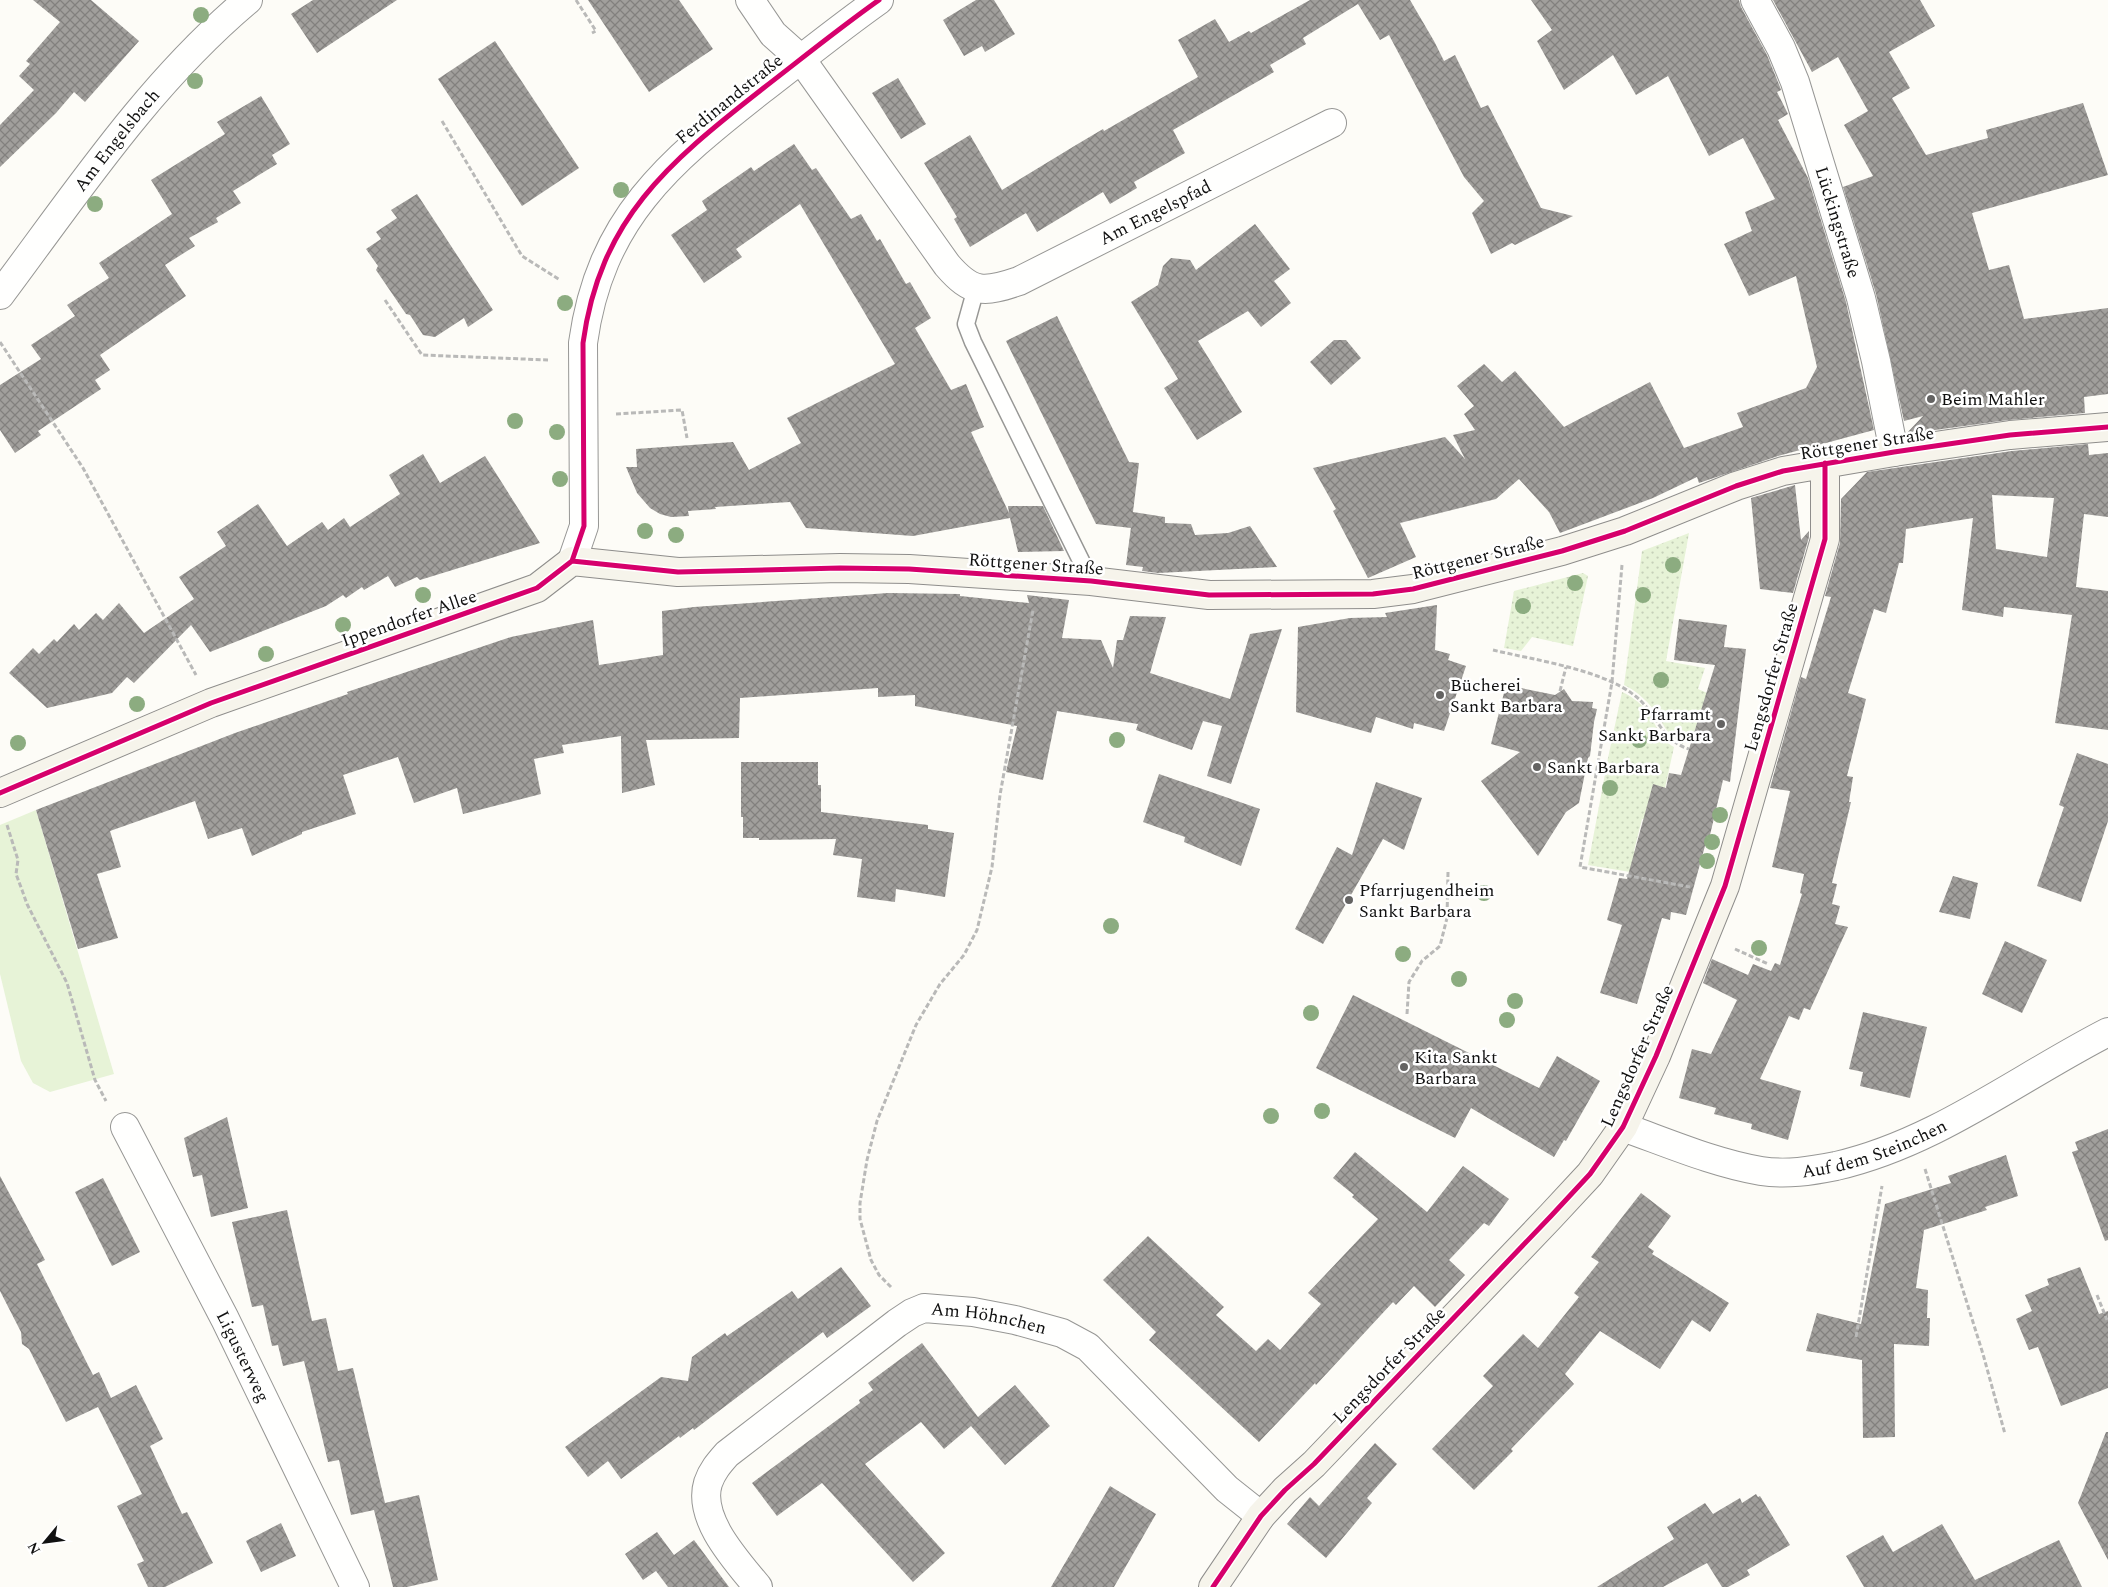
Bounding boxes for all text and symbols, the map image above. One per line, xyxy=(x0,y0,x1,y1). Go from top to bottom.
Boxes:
street label: Ferdinandstraße xyxy=(670,47,789,151)
street label: Am Engelsbach xyxy=(68,83,167,198)
street label: Lückingstraße xyxy=(1808,163,1867,282)
street label: Am Engelspfad xyxy=(1095,173,1216,252)
place label: Beim Mahler xyxy=(1941,386,2045,413)
marker: Beim Mahler xyxy=(1925,393,1937,405)
street label: Röttgener Straße xyxy=(1798,420,1936,467)
street label: Röttgener Straße xyxy=(1409,528,1547,587)
street label: Röttgener Straße xyxy=(967,546,1105,583)
street label: Ippendorfer Allee xyxy=(338,583,481,654)
street label: Lengsdorfer Straße xyxy=(1737,600,1806,755)
place label: Bücherei Sankt Barbara xyxy=(1450,672,1563,720)
marker: Bücherei Sankt Barbara xyxy=(1434,689,1446,701)
place label: Pfarramt Sankt Barbara xyxy=(1598,701,1711,749)
marker: Pfarramt Sankt Barbara xyxy=(1715,718,1727,730)
place label: Sankt Barbara xyxy=(1547,754,1660,781)
marker: Sankt Barbara xyxy=(1531,761,1543,773)
place label: Pfarrjugendheim Sankt Barbara xyxy=(1359,877,1495,925)
marker: Pfarrjugendheim Sankt Barbara xyxy=(1343,894,1355,906)
street label: Lengsdorfer Straße xyxy=(1594,981,1681,1132)
place label: Kita Sankt Barbara xyxy=(1414,1044,1497,1092)
marker: Kita Sankt Barbara xyxy=(1398,1061,1410,1073)
street label: Auf dem Steinchen xyxy=(1800,1112,1952,1186)
street label: Am Höhnchen xyxy=(930,1296,1050,1342)
street label: Lengsdorfer Straße xyxy=(1326,1301,1452,1430)
street label: Ligusterweg xyxy=(209,1306,276,1407)
north arrow xyxy=(20,1517,70,1567)
text: N xyxy=(22,1538,46,1558)

